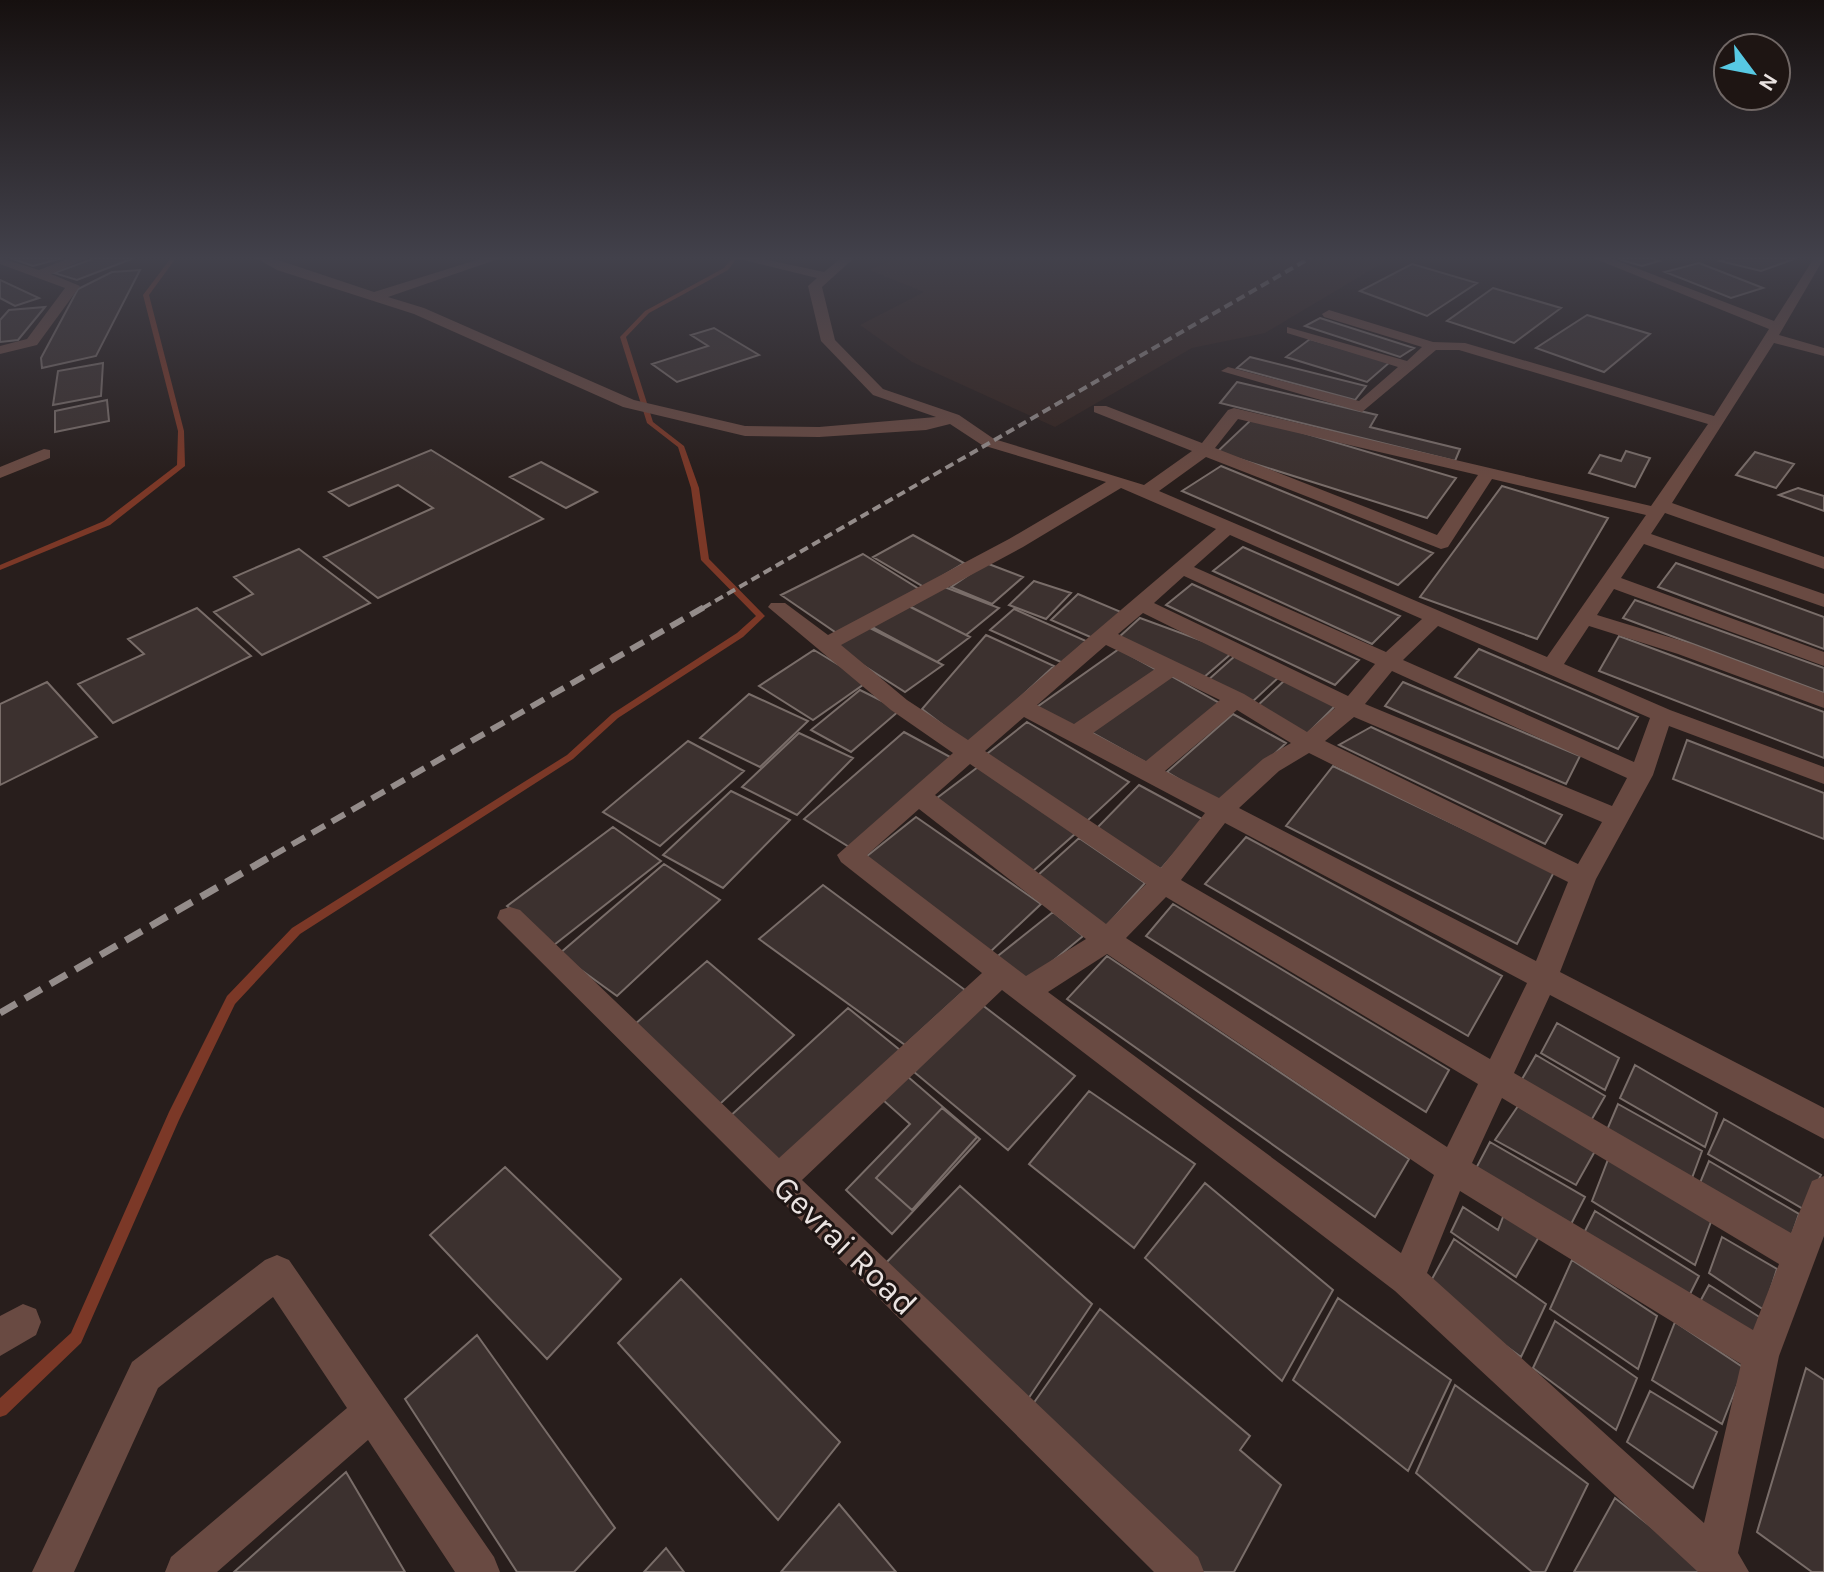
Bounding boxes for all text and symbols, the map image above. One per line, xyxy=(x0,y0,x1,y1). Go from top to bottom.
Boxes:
north arrow xyxy=(1712,32,1792,112)
text: N xyxy=(1753,68,1783,96)
street label: Gevrai Road xyxy=(765,1167,925,1324)

